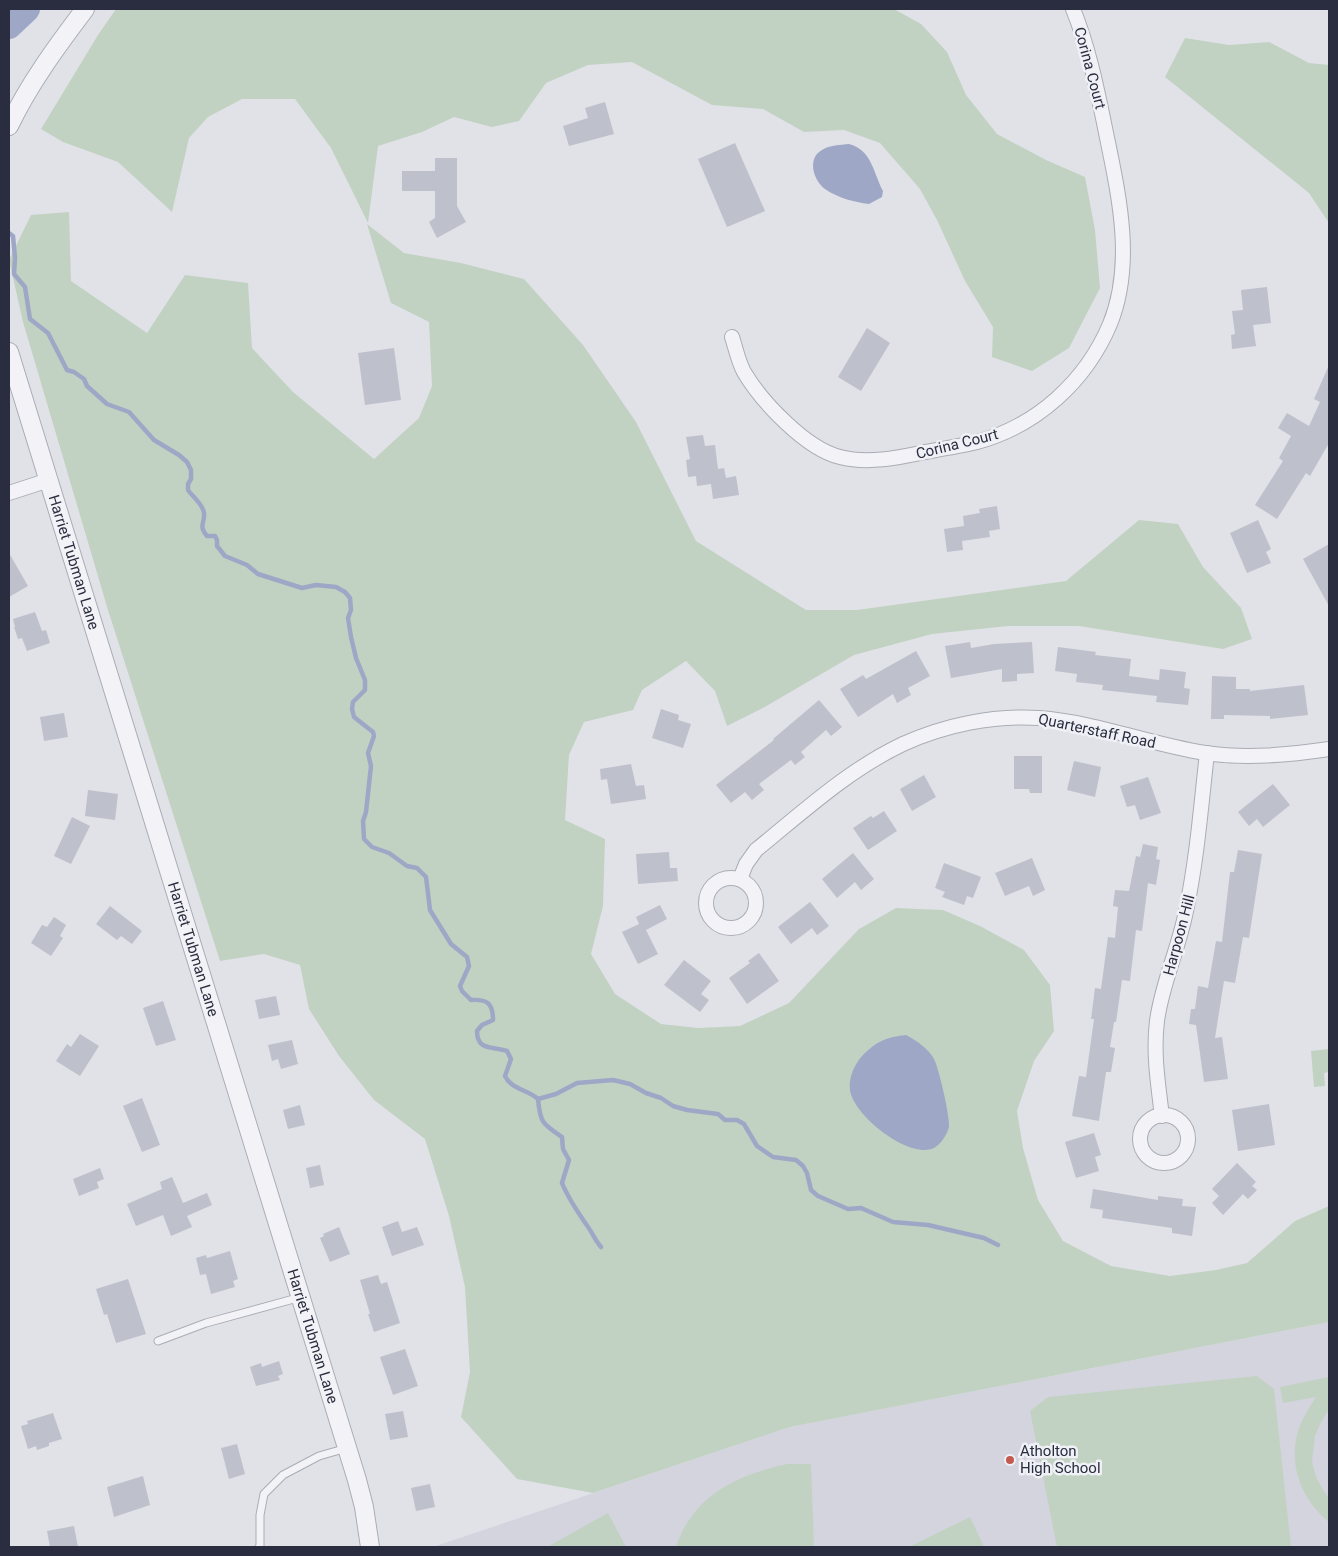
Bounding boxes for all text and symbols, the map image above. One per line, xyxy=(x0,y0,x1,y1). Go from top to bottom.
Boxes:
street label: Corina Court xyxy=(1070,25,1110,111)
street label: Corina Court xyxy=(914,425,1000,463)
street label: Harriet Tubman Lane xyxy=(45,493,103,632)
street label: Quarterstaff Road xyxy=(1037,710,1157,752)
street label: Harriet Tubman Lane xyxy=(164,880,222,1019)
street label: Harpoon Hill xyxy=(1160,893,1198,977)
street label: Harriet Tubman Lane xyxy=(283,1267,342,1406)
place label: Atholton High School xyxy=(1020,1442,1101,1477)
marker: Atholton High School xyxy=(1004,1454,1016,1466)

